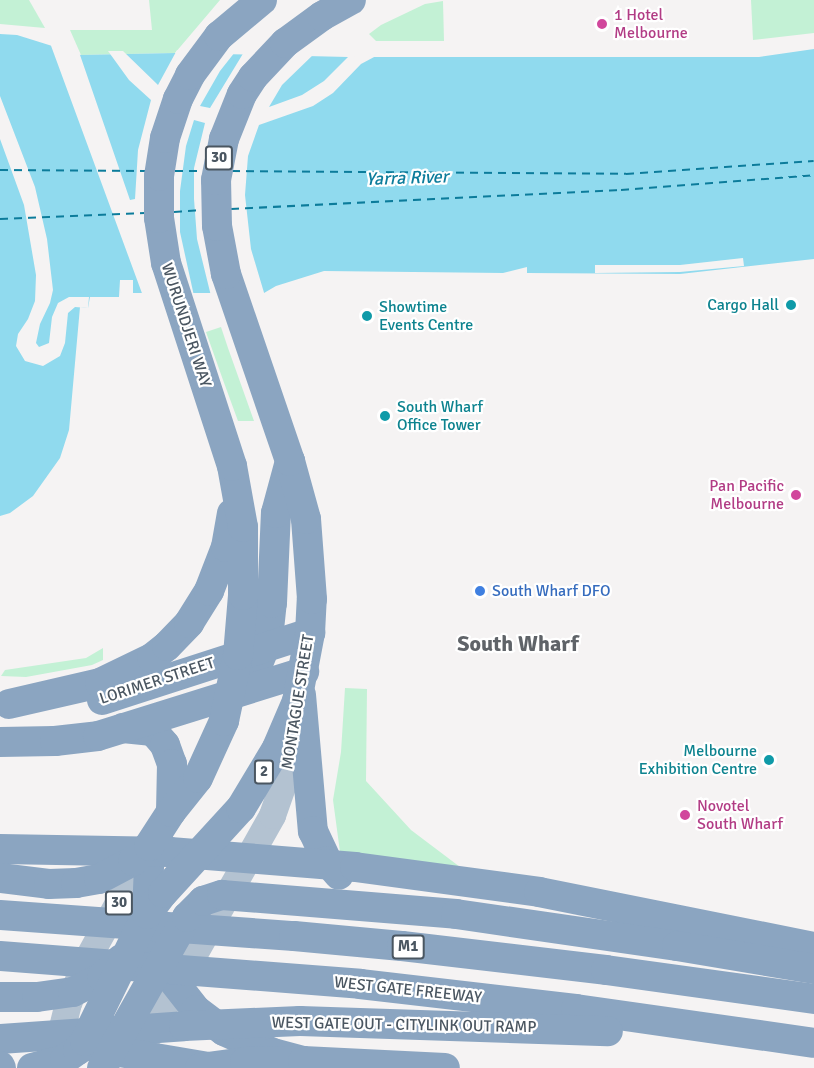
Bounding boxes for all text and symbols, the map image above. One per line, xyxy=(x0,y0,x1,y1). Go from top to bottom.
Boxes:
place label: 1 Hotel Melbourne xyxy=(614,5,688,43)
marker: 1 Hotel Melbourne xyxy=(595,17,609,31)
road number: 30 xyxy=(204,146,234,170)
water label: Yarra River xyxy=(365,166,449,190)
street label: WURUNDJERI WAY xyxy=(157,260,215,390)
place label: Cargo Hall xyxy=(707,295,779,315)
place label: Showtime Events Centre xyxy=(379,297,473,335)
marker: Cargo Hall xyxy=(784,298,798,312)
marker: Showtime Events Centre xyxy=(360,309,374,323)
place label: South Wharf Office Tower xyxy=(397,397,483,435)
marker: South Wharf Office Tower xyxy=(378,409,392,423)
place label: Pan Pacific Melbourne xyxy=(709,476,784,514)
marker: Pan Pacific Melbourne xyxy=(789,488,803,502)
place label: South Wharf DFO xyxy=(492,581,611,601)
marker: South Wharf DFO xyxy=(473,584,487,598)
district label: South Wharf xyxy=(457,631,579,657)
street label: MONTAGUE STREET xyxy=(278,633,318,771)
street label: LORIMER STREET xyxy=(97,653,217,709)
place label: Melbourne Exhibition Centre xyxy=(639,741,757,779)
marker: Melbourne Exhibition Centre xyxy=(762,753,776,767)
road number: 2 xyxy=(254,760,274,784)
place label: Novotel South Wharf xyxy=(697,796,783,834)
marker: Novotel South Wharf xyxy=(678,808,692,822)
road number: 30 xyxy=(104,891,134,915)
road number: M1 xyxy=(392,935,424,959)
street label: WEST GATE FREEWAY xyxy=(333,973,483,1007)
street label: WEST GATE OUT - CITYLINK OUT RAMP xyxy=(271,1013,537,1037)

